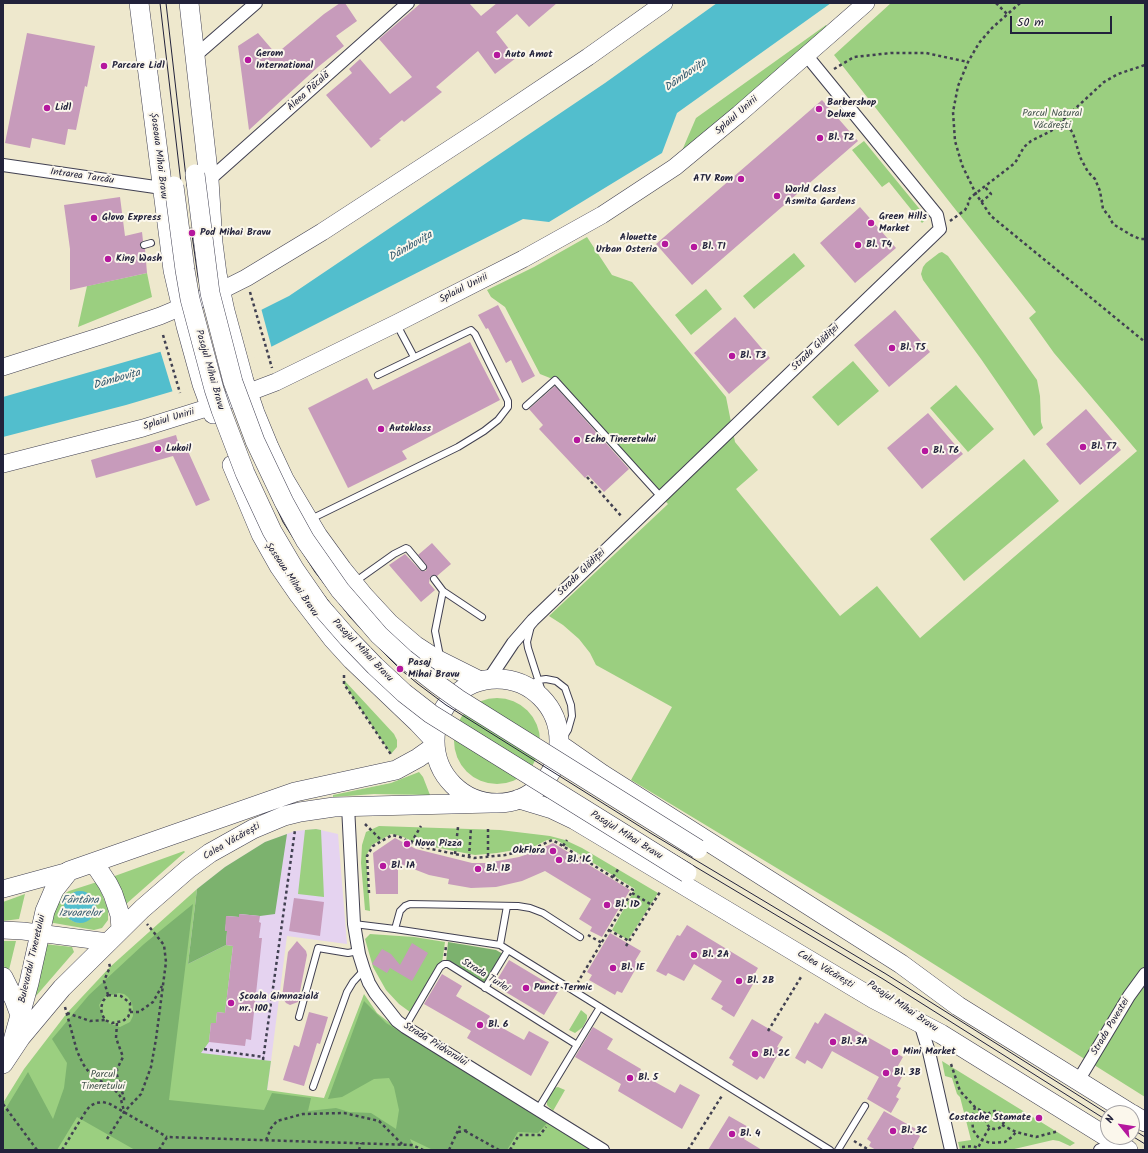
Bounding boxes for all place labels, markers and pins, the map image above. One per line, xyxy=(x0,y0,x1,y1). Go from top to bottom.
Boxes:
place label: Gerom International xyxy=(256,48,313,72)
place label: Auto Amot xyxy=(505,49,553,61)
marker: Auto Amot xyxy=(492,50,502,60)
marker: Gerom International xyxy=(243,55,253,65)
place label: Parcare Lidl xyxy=(112,60,165,72)
marker: Parcare Lidl xyxy=(99,61,109,71)
place label: Barbershop Deluxe xyxy=(827,97,876,120)
place label: Lidl xyxy=(55,102,71,114)
marker: Lidl xyxy=(42,103,52,113)
marker: Barbershop Deluxe xyxy=(814,104,824,114)
place label: Bl. T2 xyxy=(828,132,854,144)
marker: Bl. T2 xyxy=(815,133,825,143)
place label: ATV Rom xyxy=(693,173,733,185)
marker: ATV Rom xyxy=(736,174,746,184)
place label: World Class Asmita Gardens xyxy=(785,184,855,208)
marker: World Class Asmita Gardens xyxy=(772,191,782,201)
place label: Green Hills Market xyxy=(879,211,927,234)
place label: Glovo Express xyxy=(102,212,161,224)
marker: Glovo Express xyxy=(89,213,99,223)
marker: Green Hills Market xyxy=(866,218,876,228)
place label: Pod Mihai Bravu xyxy=(200,227,271,239)
marker: Pod Mihai Bravu xyxy=(187,228,197,238)
place label: Alouette Urban Osteria xyxy=(596,232,657,256)
marker: Alouette Urban Osteria xyxy=(660,239,670,249)
place label: Bl. T4 xyxy=(866,239,892,251)
marker: Bl. T4 xyxy=(853,240,863,250)
place label: Bl. T1 xyxy=(702,241,726,253)
marker: Bl. T1 xyxy=(689,242,699,252)
place label: King Wash xyxy=(116,253,162,265)
marker: King Wash xyxy=(103,254,113,264)
place label: Bl. T5 xyxy=(900,342,926,354)
marker: Bl. T5 xyxy=(887,343,897,353)
place label: Bl. T3 xyxy=(740,350,766,362)
marker: Bl. T3 xyxy=(727,351,737,361)
place label: Autoklass xyxy=(389,423,431,435)
marker: Autoklass xyxy=(376,424,386,434)
place label: Echo Tineretului xyxy=(585,434,656,446)
marker: Echo Tineretului xyxy=(572,435,582,445)
place label: Bl. T7 xyxy=(1091,441,1116,453)
marker: Bl. T7 xyxy=(1078,442,1088,452)
place label: Lukoil xyxy=(166,443,191,455)
marker: Lukoil xyxy=(153,444,163,454)
place label: Bl. T6 xyxy=(933,445,959,457)
marker: Bl. T6 xyxy=(920,446,930,456)
place label: Pasaj Mihai Bravu xyxy=(408,657,459,680)
marker: Pasaj Mihai Bravu xyxy=(395,664,405,674)
place label: Nova Pizza xyxy=(415,838,462,850)
marker: Nova Pizza xyxy=(402,839,412,849)
place label: OkFlora xyxy=(513,845,545,857)
marker: OkFlora xyxy=(548,846,558,856)
place label: Bl. 1C xyxy=(567,854,591,866)
marker: Bl. 1C xyxy=(554,855,564,865)
place label: Bl. 1A xyxy=(391,860,415,872)
marker: Bl. 1A xyxy=(378,861,388,871)
place label: Bl. 1B xyxy=(486,863,510,875)
marker: Bl. 1B xyxy=(473,864,483,874)
place label: Bl. 1D xyxy=(615,899,640,911)
marker: Bl. 1D xyxy=(602,900,612,910)
place label: Bl. 2A xyxy=(702,949,729,961)
marker: Bl. 2A xyxy=(689,950,699,960)
place label: Bl. 1E xyxy=(621,962,645,974)
marker: Bl. 1E xyxy=(608,963,618,973)
place label: Bl. 2B xyxy=(747,975,774,987)
marker: Bl. 2B xyxy=(734,976,744,986)
place label: Punct Termic xyxy=(534,982,593,994)
marker: Punct Termic xyxy=(521,983,531,993)
place label: Școala Gimnazială nr. 100 xyxy=(239,991,318,1014)
marker: Școala Gimnazială nr. 100 xyxy=(226,998,236,1008)
place label: Bl. 6 xyxy=(488,1019,509,1031)
marker: Bl. 6 xyxy=(475,1020,485,1030)
place label: Bl. 3A xyxy=(841,1036,868,1048)
marker: Bl. 3A xyxy=(828,1037,838,1047)
place label: Mini Market xyxy=(903,1046,956,1058)
marker: Mini Market xyxy=(890,1047,900,1057)
place label: Bl. 2C xyxy=(763,1048,790,1060)
marker: Bl. 2C xyxy=(750,1049,760,1059)
place label: Bl. 3B xyxy=(894,1067,921,1079)
marker: Bl. 3B xyxy=(881,1068,891,1078)
place label: Bl. 5 xyxy=(638,1072,658,1084)
marker: Bl. 5 xyxy=(625,1073,635,1083)
place label: Costache Stamate xyxy=(949,1112,1031,1124)
marker: Costache Stamate xyxy=(1034,1113,1044,1123)
place label: Bl. 3C xyxy=(901,1125,928,1137)
marker: Bl. 3C xyxy=(888,1126,898,1136)
place label: Bl. 4 xyxy=(740,1128,761,1140)
marker: Bl. 4 xyxy=(727,1129,737,1139)

